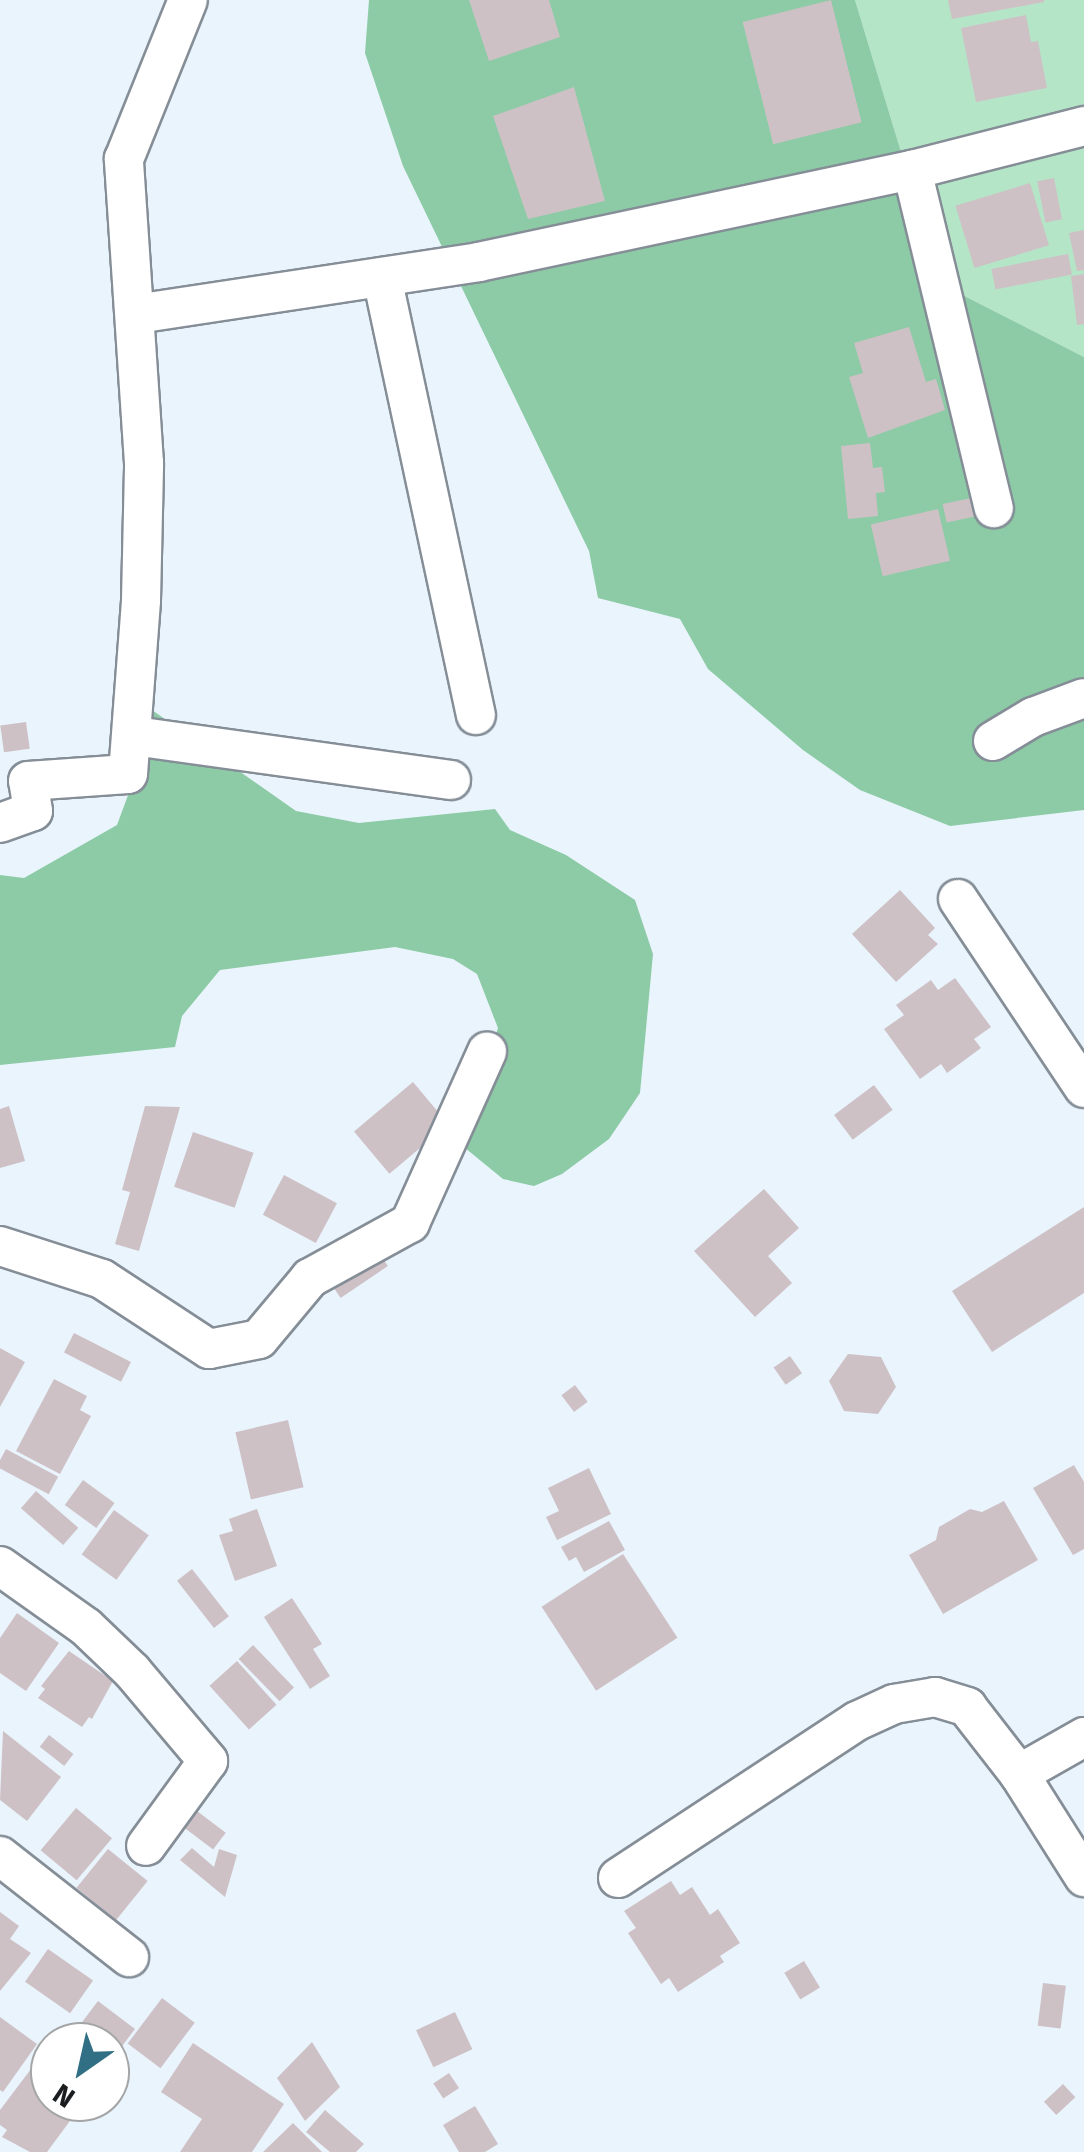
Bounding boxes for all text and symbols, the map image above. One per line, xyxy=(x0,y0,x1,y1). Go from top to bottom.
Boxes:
north arrow xyxy=(30,2022,130,2122)
text: N xyxy=(47,2077,81,2115)

